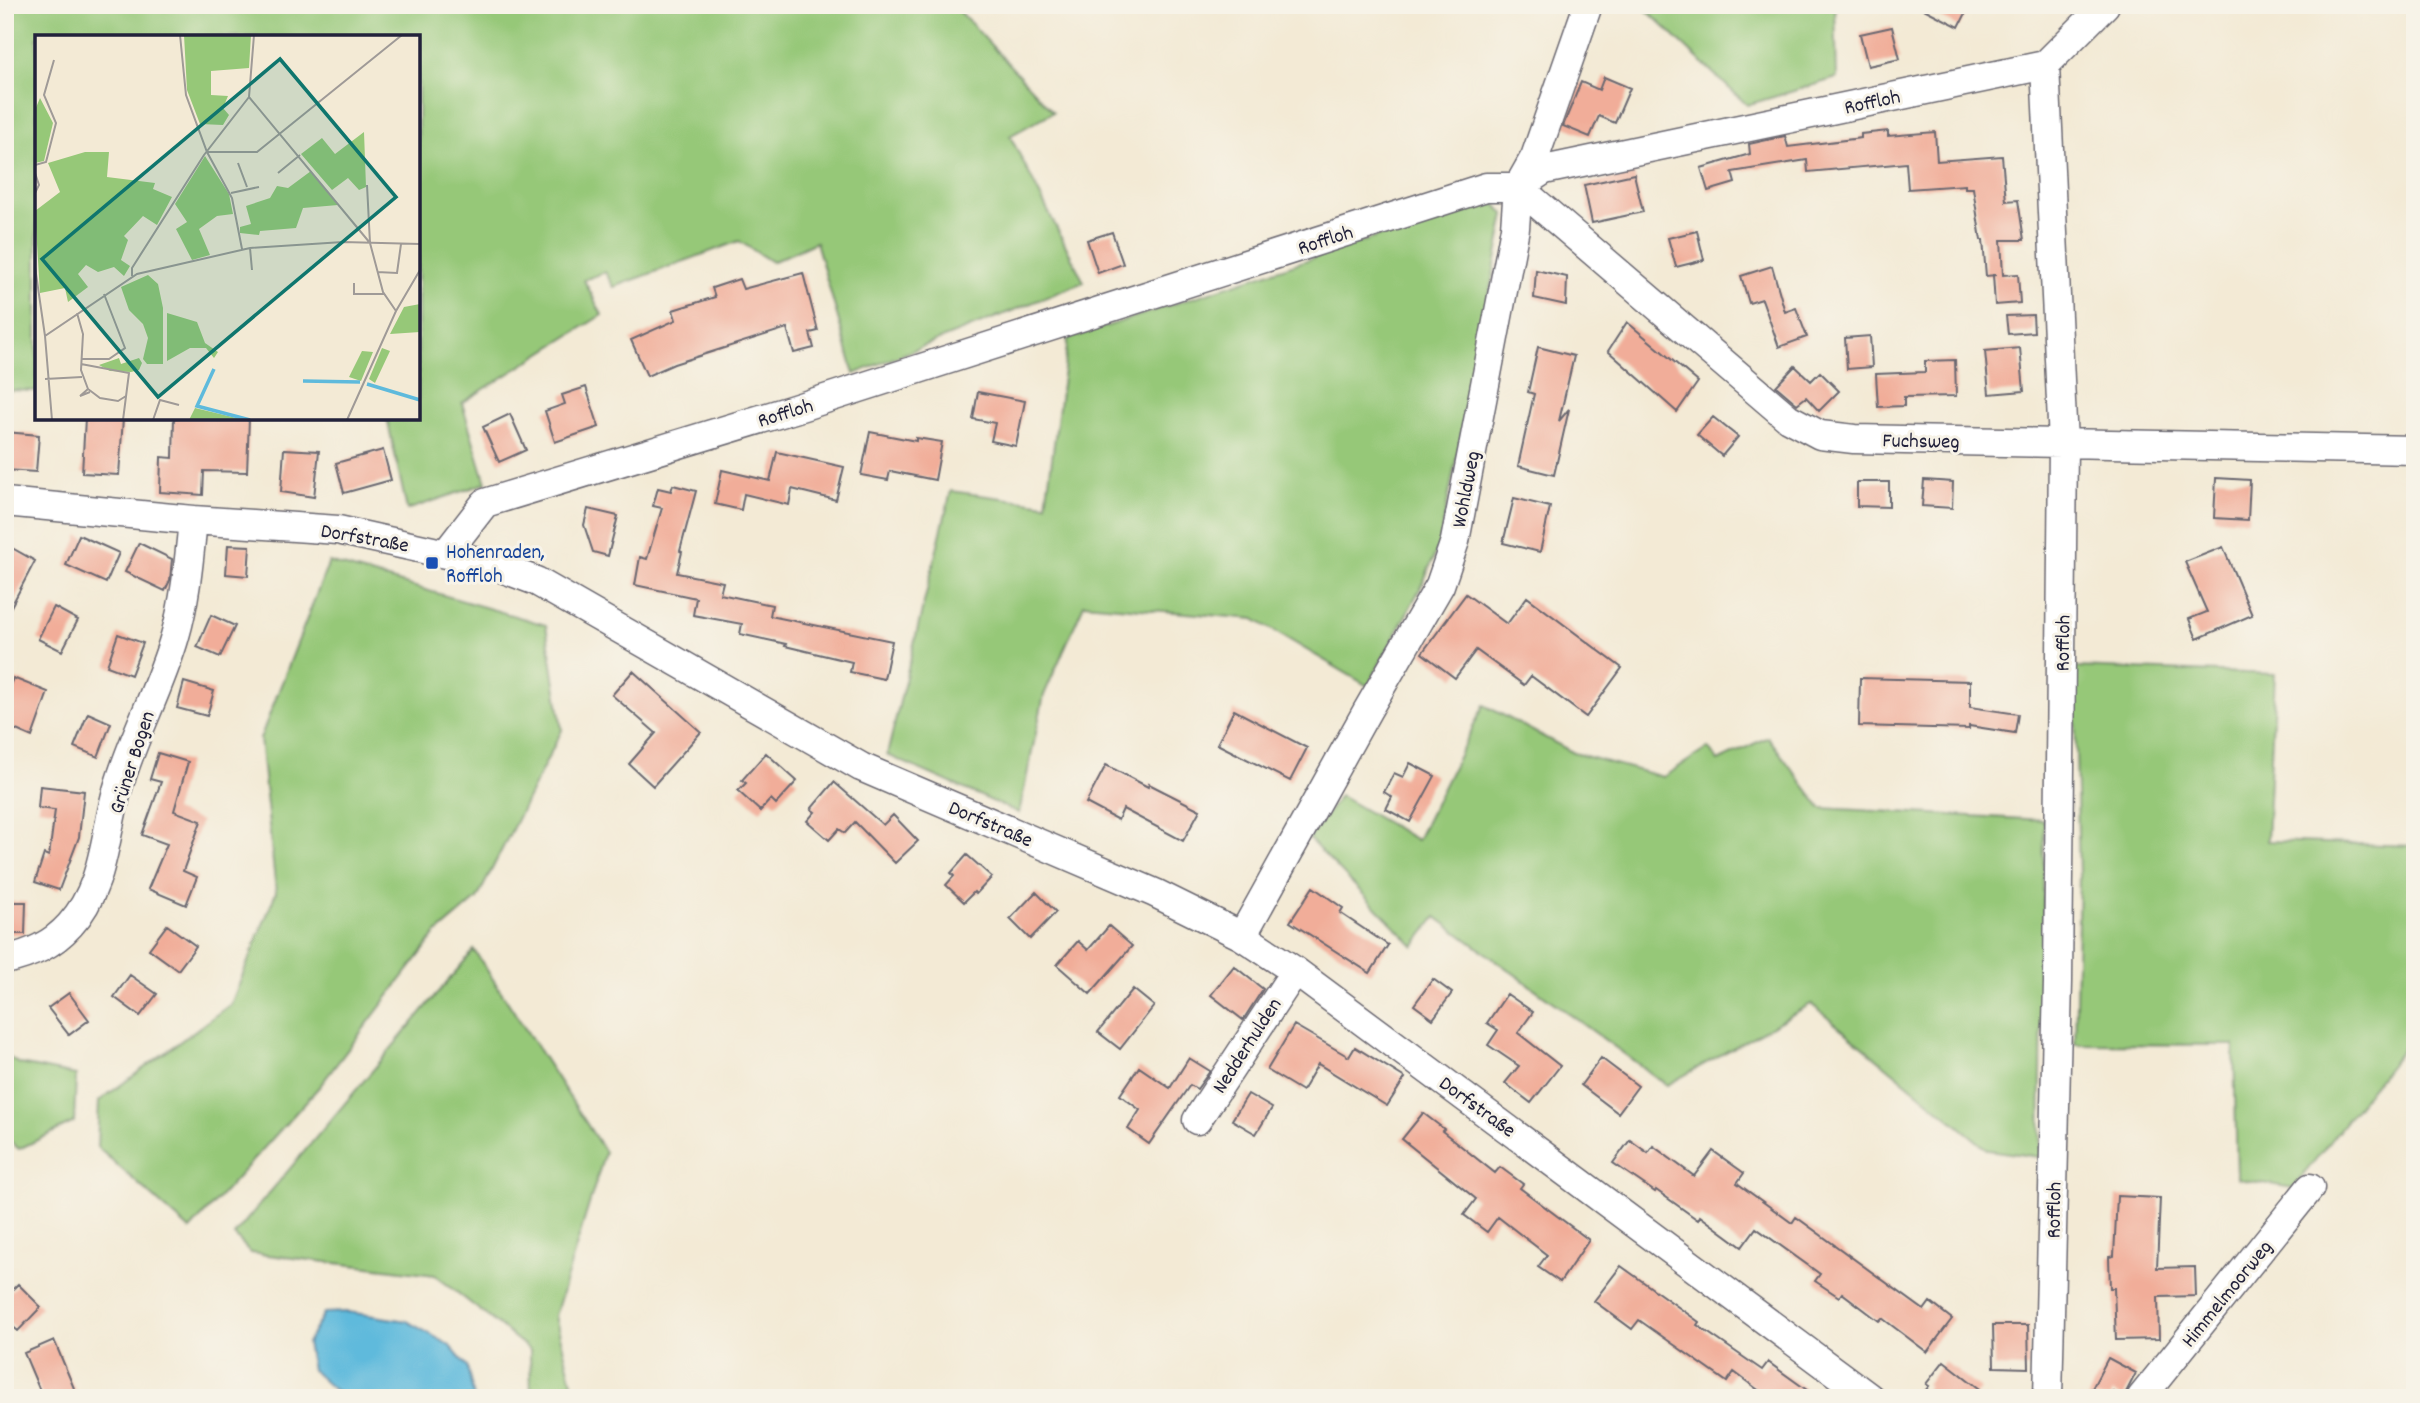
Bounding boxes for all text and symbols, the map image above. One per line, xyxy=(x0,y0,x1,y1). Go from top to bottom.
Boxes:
inset map xyxy=(35,35,420,420)
street label: Roffloh xyxy=(1842,83,1903,124)
street label: Roffloh xyxy=(1294,219,1357,265)
street label: Roffloh xyxy=(754,392,817,437)
street label: Fuchsweg xyxy=(1882,427,1960,459)
street label: Wohldweg xyxy=(1446,449,1490,531)
street label: Dorfstraße xyxy=(318,517,411,562)
place label: Hohenraden, Roffloh xyxy=(446,539,545,593)
marker: Hohenraden, Roffloh xyxy=(424,555,440,571)
street label: Roffloh xyxy=(2050,615,2080,672)
street label: Grüner Bogen xyxy=(103,708,165,818)
street label: Dorfstraße xyxy=(943,795,1037,857)
street label: Nedderhulden xyxy=(1206,993,1291,1100)
street label: Dorfstraße xyxy=(1431,1070,1521,1147)
street label: Roffloh xyxy=(2041,1182,2071,1239)
street label: Himmelmoorweg xyxy=(2176,1235,2281,1355)

